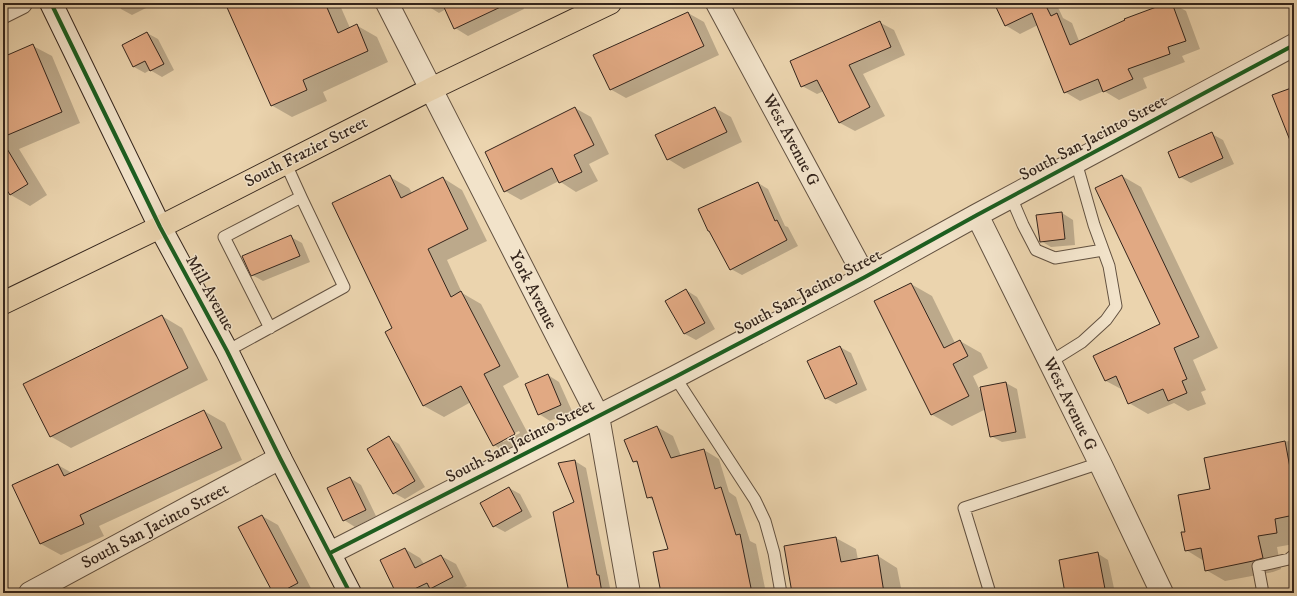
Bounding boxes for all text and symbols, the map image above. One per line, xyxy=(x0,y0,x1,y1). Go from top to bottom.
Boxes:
street label: West Avenue G xyxy=(757,89,824,190)
street label: South San Jacinto Street xyxy=(1016,90,1171,186)
street label: South Frazier Street xyxy=(241,111,372,193)
street label: South San Jacinto Street xyxy=(731,244,886,340)
street label: York Avenue xyxy=(504,247,562,333)
street label: Mill Avenue xyxy=(180,251,240,335)
street label: West Avenue G xyxy=(1038,353,1102,454)
street label: South San Jacinto Street xyxy=(442,394,598,488)
street label: South San Jacinto Street xyxy=(78,478,233,574)

